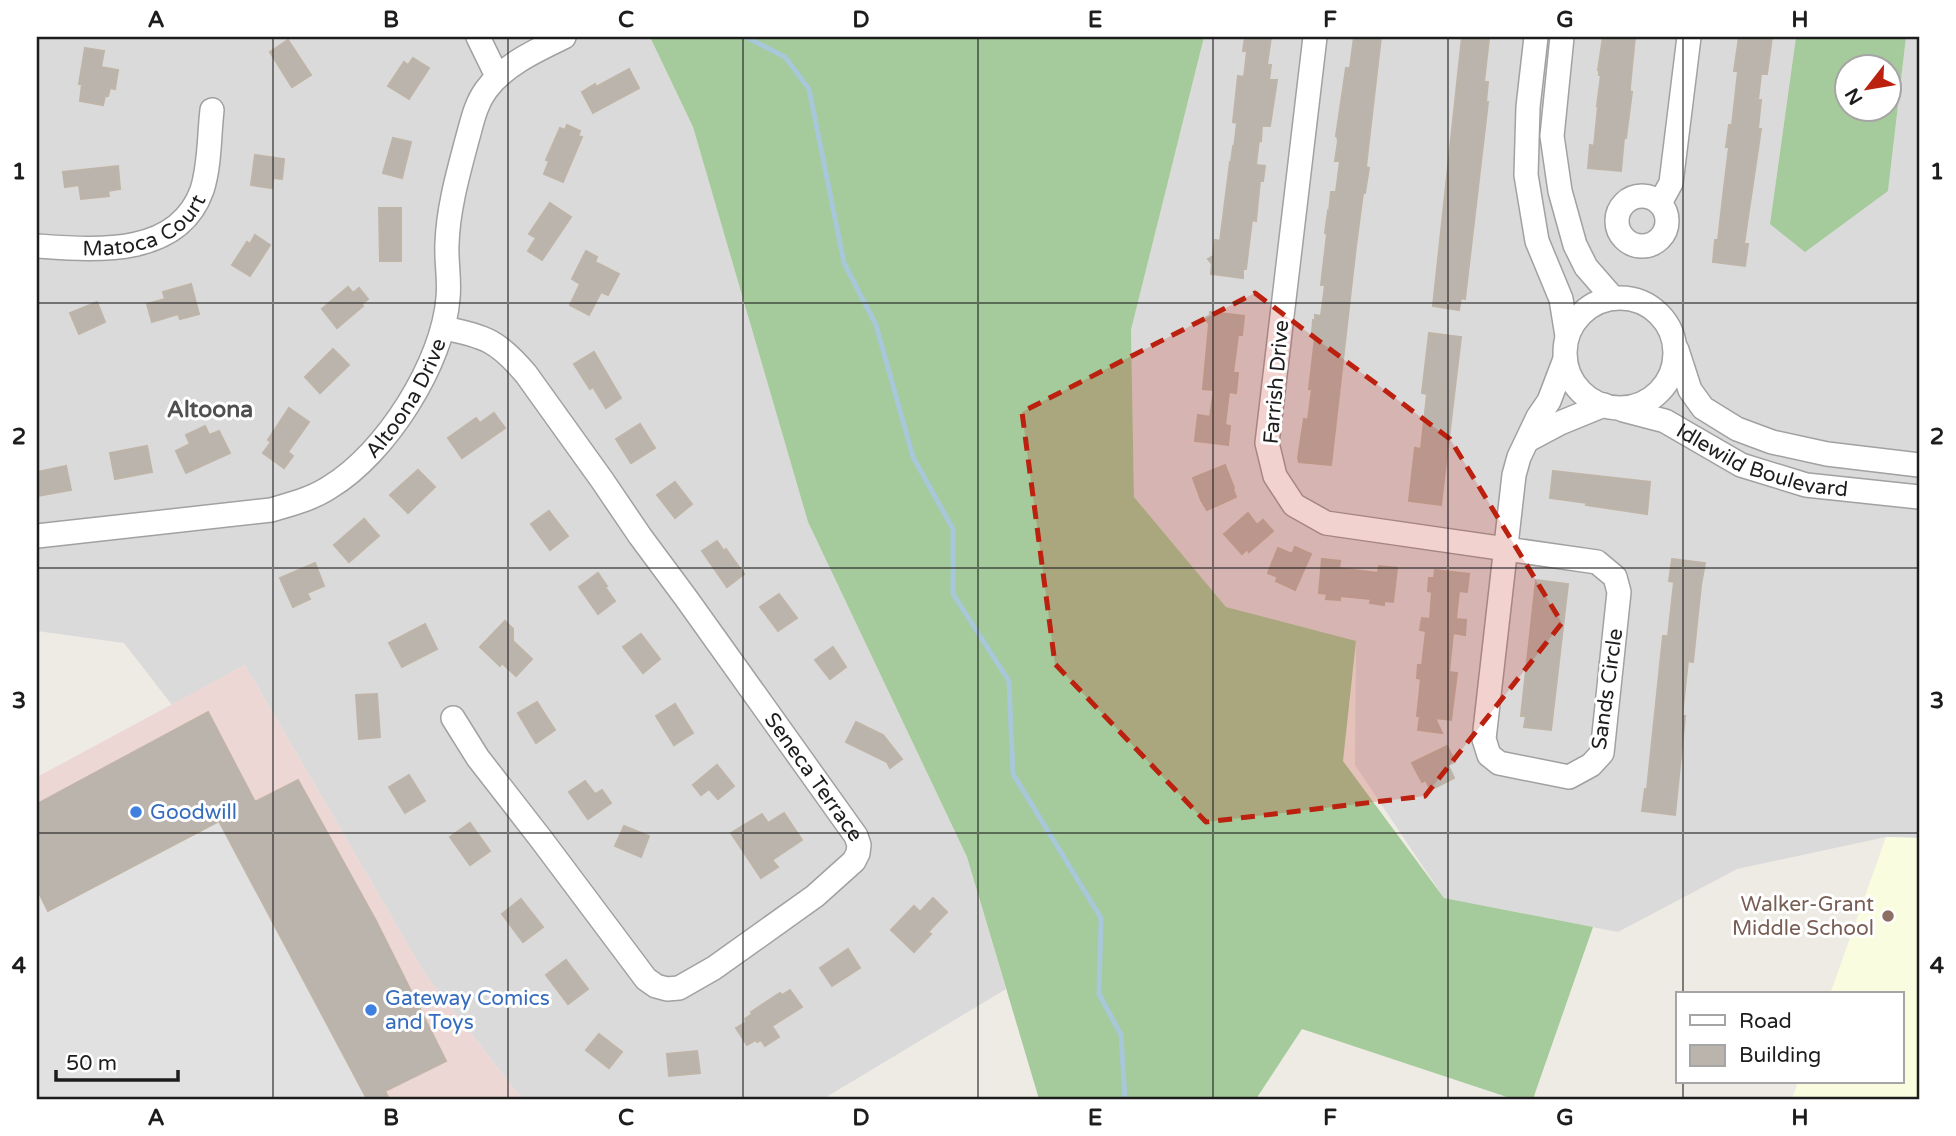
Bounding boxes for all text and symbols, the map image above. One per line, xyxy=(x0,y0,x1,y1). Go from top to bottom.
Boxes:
text: A xyxy=(147,6,165,34)
text: B xyxy=(383,6,399,34)
text: C xyxy=(618,6,634,34)
text: D xyxy=(852,6,870,34)
text: E xyxy=(1088,6,1102,34)
text: F xyxy=(1323,6,1337,34)
text: G xyxy=(1556,6,1574,34)
text: H xyxy=(1791,6,1809,34)
north arrow xyxy=(1834,52,1904,122)
text: N xyxy=(1841,84,1868,108)
text: 1 xyxy=(12,158,26,186)
text: 1 xyxy=(1930,158,1944,186)
street label: Matoca Court xyxy=(82,191,211,262)
street label: Farrish Drive xyxy=(1259,319,1294,445)
street label: Altoona Drive xyxy=(360,335,452,463)
district label: Altoona xyxy=(167,396,253,424)
street label: Idlewild Boulevard xyxy=(1672,418,1849,502)
text: 2 xyxy=(12,423,26,451)
text: 2 xyxy=(1930,423,1944,451)
street label: Sands Circle xyxy=(1587,627,1628,751)
text: 3 xyxy=(12,687,26,715)
text: 3 xyxy=(1930,687,1944,715)
street label: Seneca Terrace xyxy=(759,708,868,847)
place label: Goodwill xyxy=(150,800,237,825)
marker: Goodwill xyxy=(128,804,144,820)
place label: Walker-Grant Middle School xyxy=(1732,892,1874,941)
marker: Walker-Grant Middle School xyxy=(1880,908,1896,924)
text: 4 xyxy=(12,952,27,980)
text: 4 xyxy=(1930,952,1945,980)
place label: Gateway Comics and Toys xyxy=(385,986,550,1035)
legend xyxy=(1676,992,1904,1084)
marker: Gateway Comics and Toys xyxy=(363,1002,379,1018)
text: Road xyxy=(1739,1009,1792,1034)
scale bar xyxy=(56,1038,178,1082)
text: Building xyxy=(1739,1043,1821,1068)
text: 50 m xyxy=(66,1051,117,1076)
text: A xyxy=(147,1104,165,1132)
text: B xyxy=(383,1104,399,1132)
text: C xyxy=(618,1104,634,1132)
text: D xyxy=(852,1104,870,1132)
text: E xyxy=(1088,1104,1102,1132)
text: F xyxy=(1323,1104,1337,1132)
text: G xyxy=(1556,1104,1574,1132)
text: H xyxy=(1791,1104,1809,1132)

